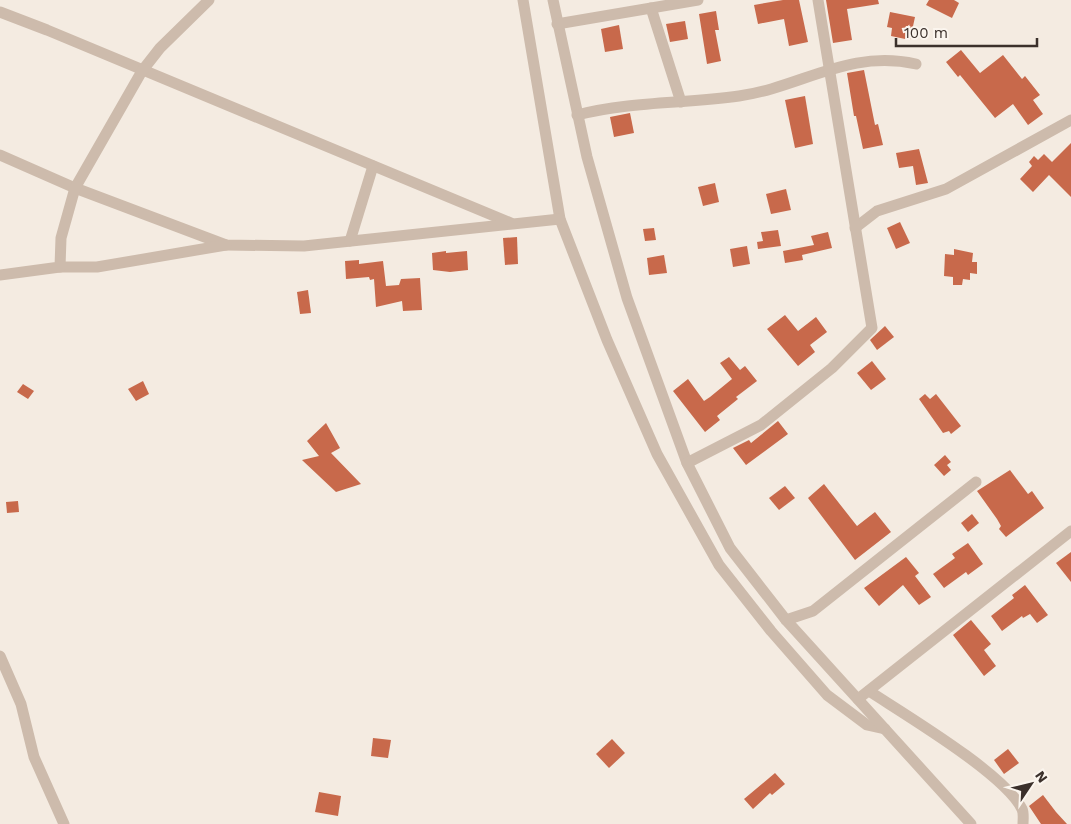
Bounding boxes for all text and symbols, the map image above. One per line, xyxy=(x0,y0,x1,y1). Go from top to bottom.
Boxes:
scale bar xyxy=(896,15,1037,47)
text: 100 m xyxy=(904,24,948,42)
north arrow xyxy=(1006,759,1056,809)
text: N xyxy=(1032,768,1051,785)

